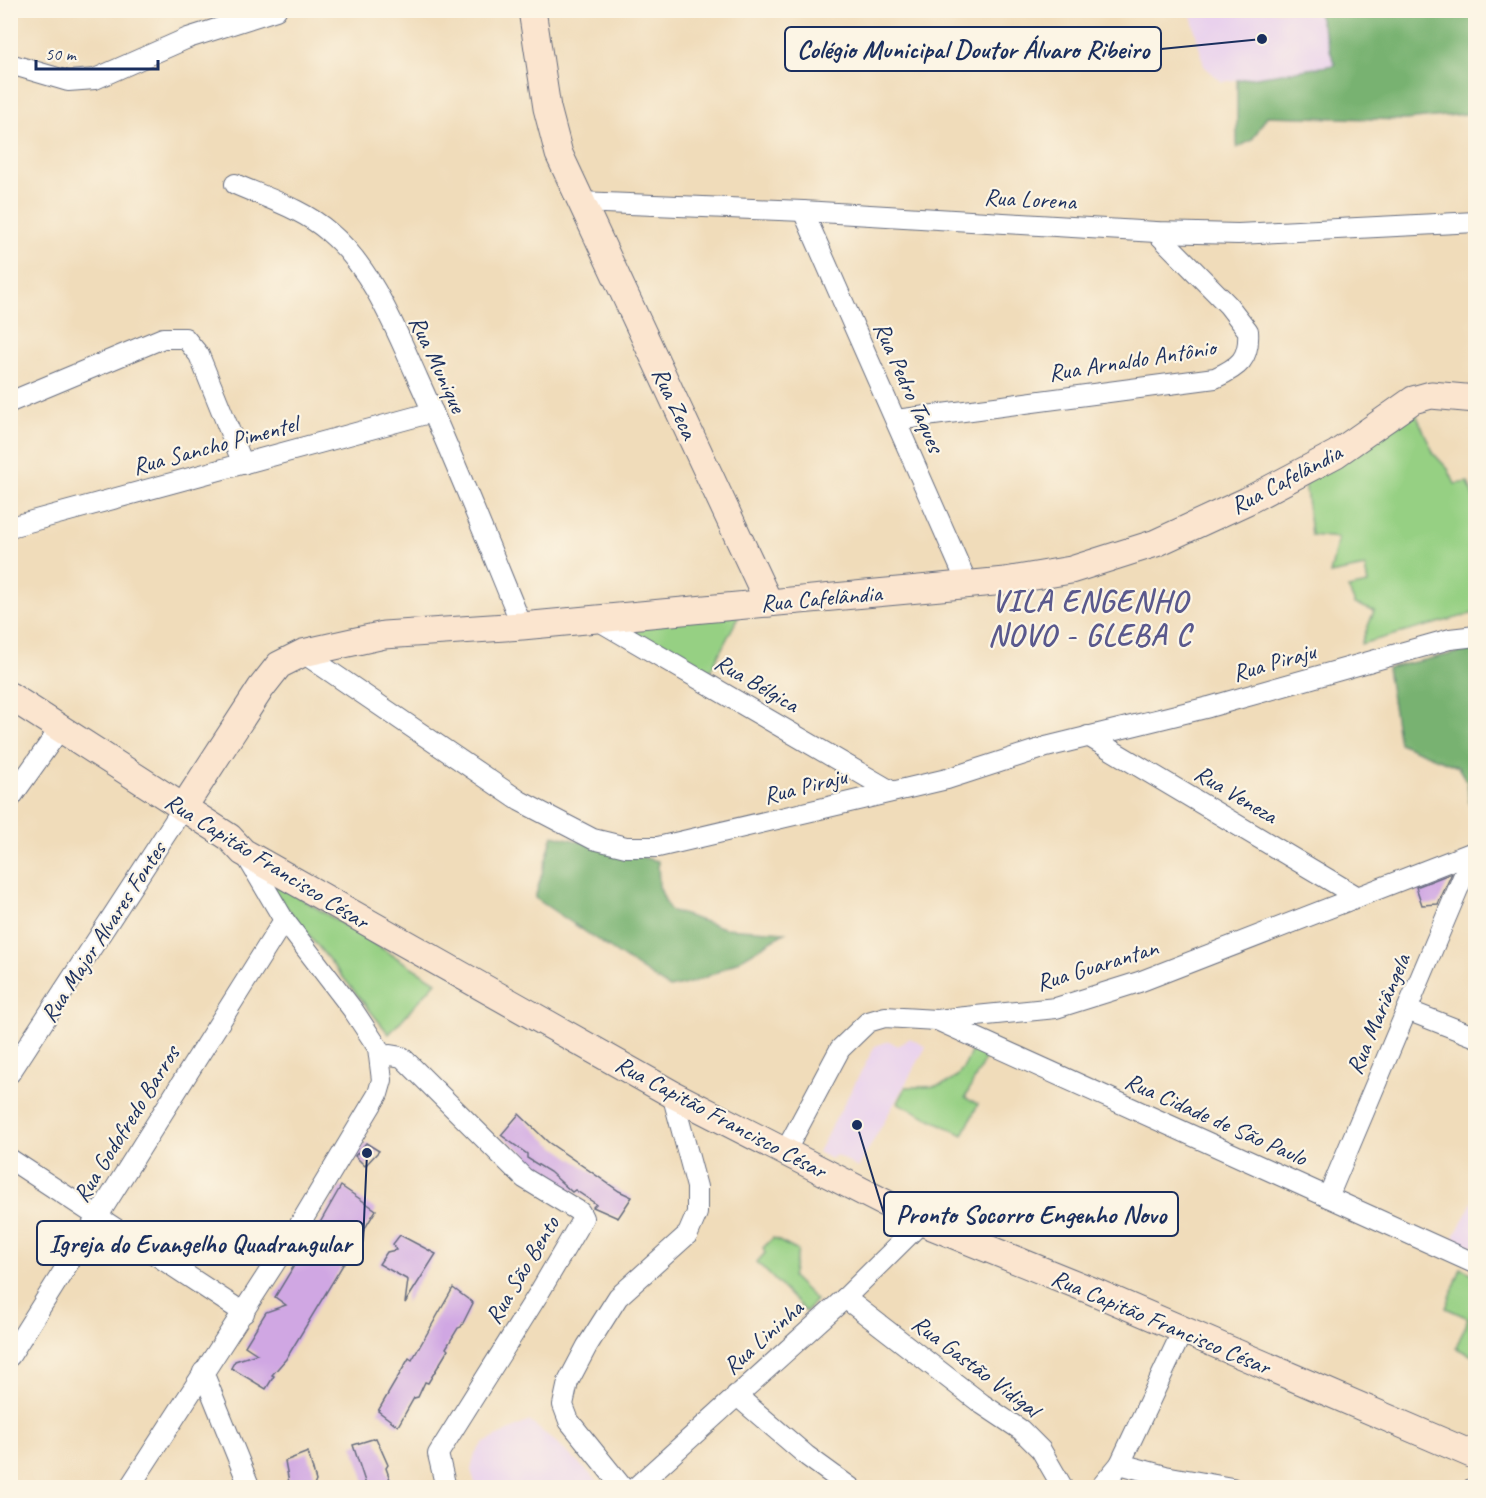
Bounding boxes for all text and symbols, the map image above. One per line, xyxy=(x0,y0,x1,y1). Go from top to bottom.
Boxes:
callout: Colégio Municipal Doutor Álvaro Ribeiro xyxy=(785,27,1161,71)
scale bar xyxy=(36,33,158,71)
text: Colégio Municipal Doutor Álvaro Ribeiro xyxy=(797,33,1151,66)
text: 50 m xyxy=(45,43,78,65)
street label: Rua Lorena xyxy=(983,182,1078,216)
street label: Rua Munique xyxy=(403,311,474,419)
street label: Rua Pedro Taques xyxy=(867,317,952,459)
street label: Rua Arnaldo Antônio xyxy=(1047,332,1220,388)
street label: Rua Zeca xyxy=(645,362,705,445)
street label: Rua Sancho Pimentel xyxy=(129,407,305,482)
street label: Rua Cafelândia xyxy=(1225,437,1348,521)
street label: Rua Cafelândia xyxy=(759,578,884,618)
district label: VILA ENGENHO NOVO - GLEBA C xyxy=(988,582,1194,654)
street label: Rua Piraju xyxy=(1229,635,1321,688)
street label: Rua Bélgica xyxy=(710,647,806,720)
street label: Rua Veneza xyxy=(1189,758,1284,831)
street label: Rua Piraju xyxy=(760,761,852,811)
street label: Rua Capitão Francisco César xyxy=(160,786,376,937)
street label: Rua Major Alvares Fontes xyxy=(33,835,174,1028)
street label: Rua Guarantan xyxy=(1033,932,1163,998)
street label: Rua Mariângela xyxy=(1339,948,1417,1079)
street label: Rua Godofredo Barros xyxy=(66,1038,188,1208)
street label: Rua Capitão Francisco César xyxy=(610,1049,834,1186)
street label: Rua Cidade de São Paulo xyxy=(1120,1065,1313,1173)
callout: Pronto Socorro Engenho Novo xyxy=(884,1192,1178,1236)
text: Pronto Socorro Engenho Novo xyxy=(896,1198,1168,1231)
street label: Rua São Bento xyxy=(478,1209,567,1329)
callout: Igreja do Evangelho Quadrangular xyxy=(37,1221,363,1265)
text: Igreja do Evangelho Quadrangular xyxy=(49,1227,354,1260)
street label: Rua Capitão Francisco César xyxy=(1047,1262,1277,1383)
street label: Rua Lininha xyxy=(717,1292,810,1381)
street label: Rua Gastão Vidigal xyxy=(906,1308,1049,1426)

